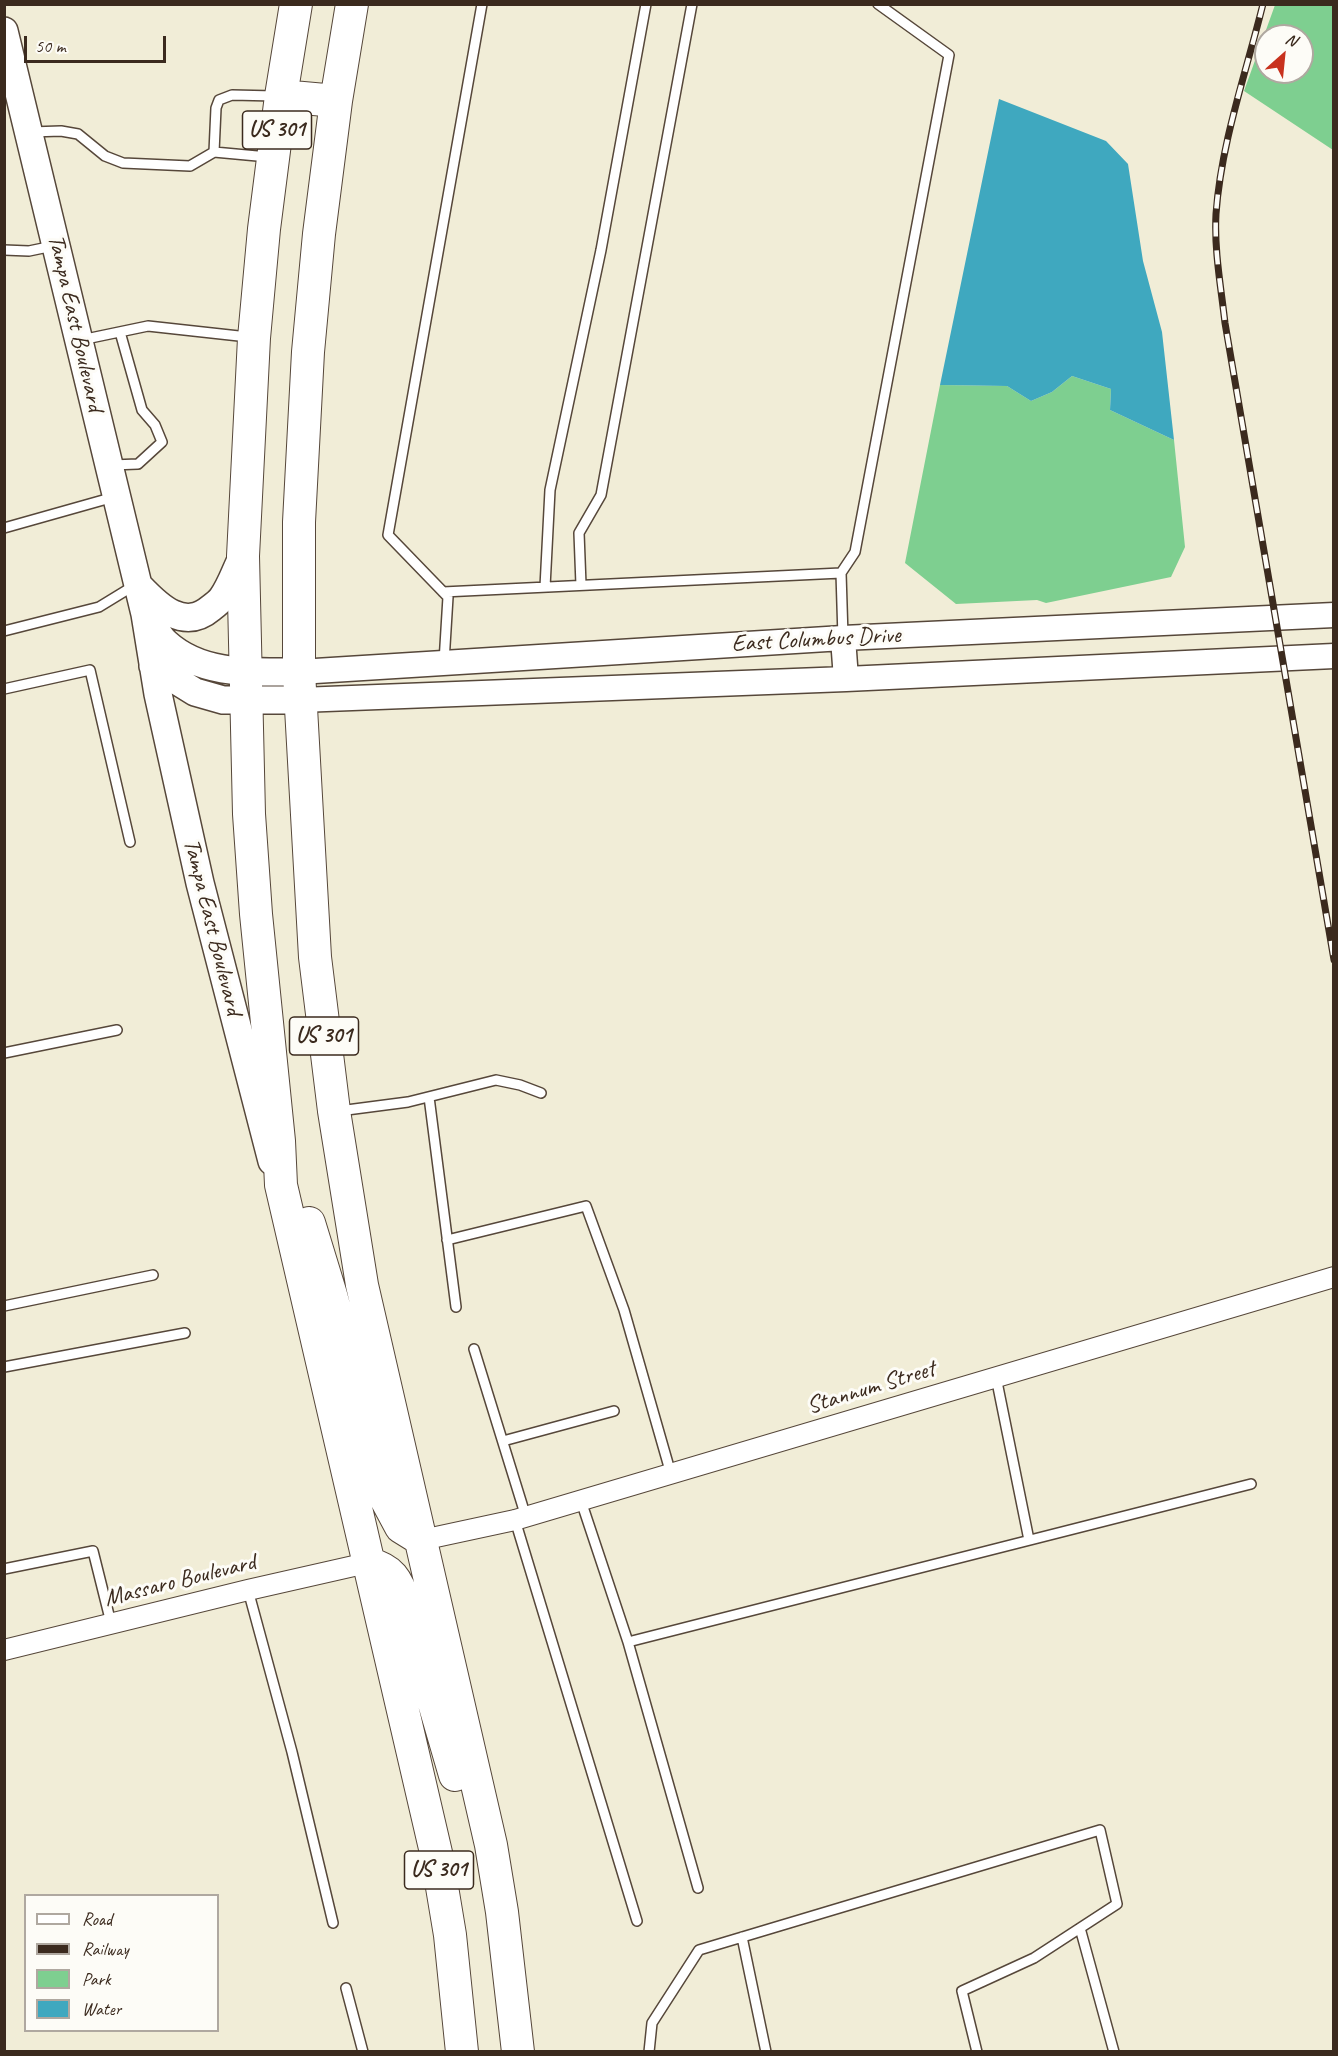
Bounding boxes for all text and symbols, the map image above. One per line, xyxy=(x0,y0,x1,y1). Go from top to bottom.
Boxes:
scale bar xyxy=(27,24,170,62)
north arrow xyxy=(1254,24,1314,84)
text: N xyxy=(1282,29,1300,51)
text: 50 m xyxy=(35,35,66,57)
road number: US 301 xyxy=(242,111,312,149)
street label: Tampa East Boulevard xyxy=(41,232,109,414)
street label: East Columbus Drive xyxy=(731,621,901,659)
street label: Tampa East Boulevard xyxy=(176,836,248,1018)
road number: US 301 xyxy=(290,1017,358,1055)
street label: Stannum Street xyxy=(803,1355,939,1421)
street label: Massaro Boulevard xyxy=(101,1548,259,1614)
road number: US 301 xyxy=(404,1851,474,1889)
legend xyxy=(24,1894,219,2032)
text: Road xyxy=(82,1908,112,1930)
text: Railway xyxy=(82,1938,129,1960)
text: Park xyxy=(82,1968,111,1990)
text: Water xyxy=(82,1998,121,2020)

